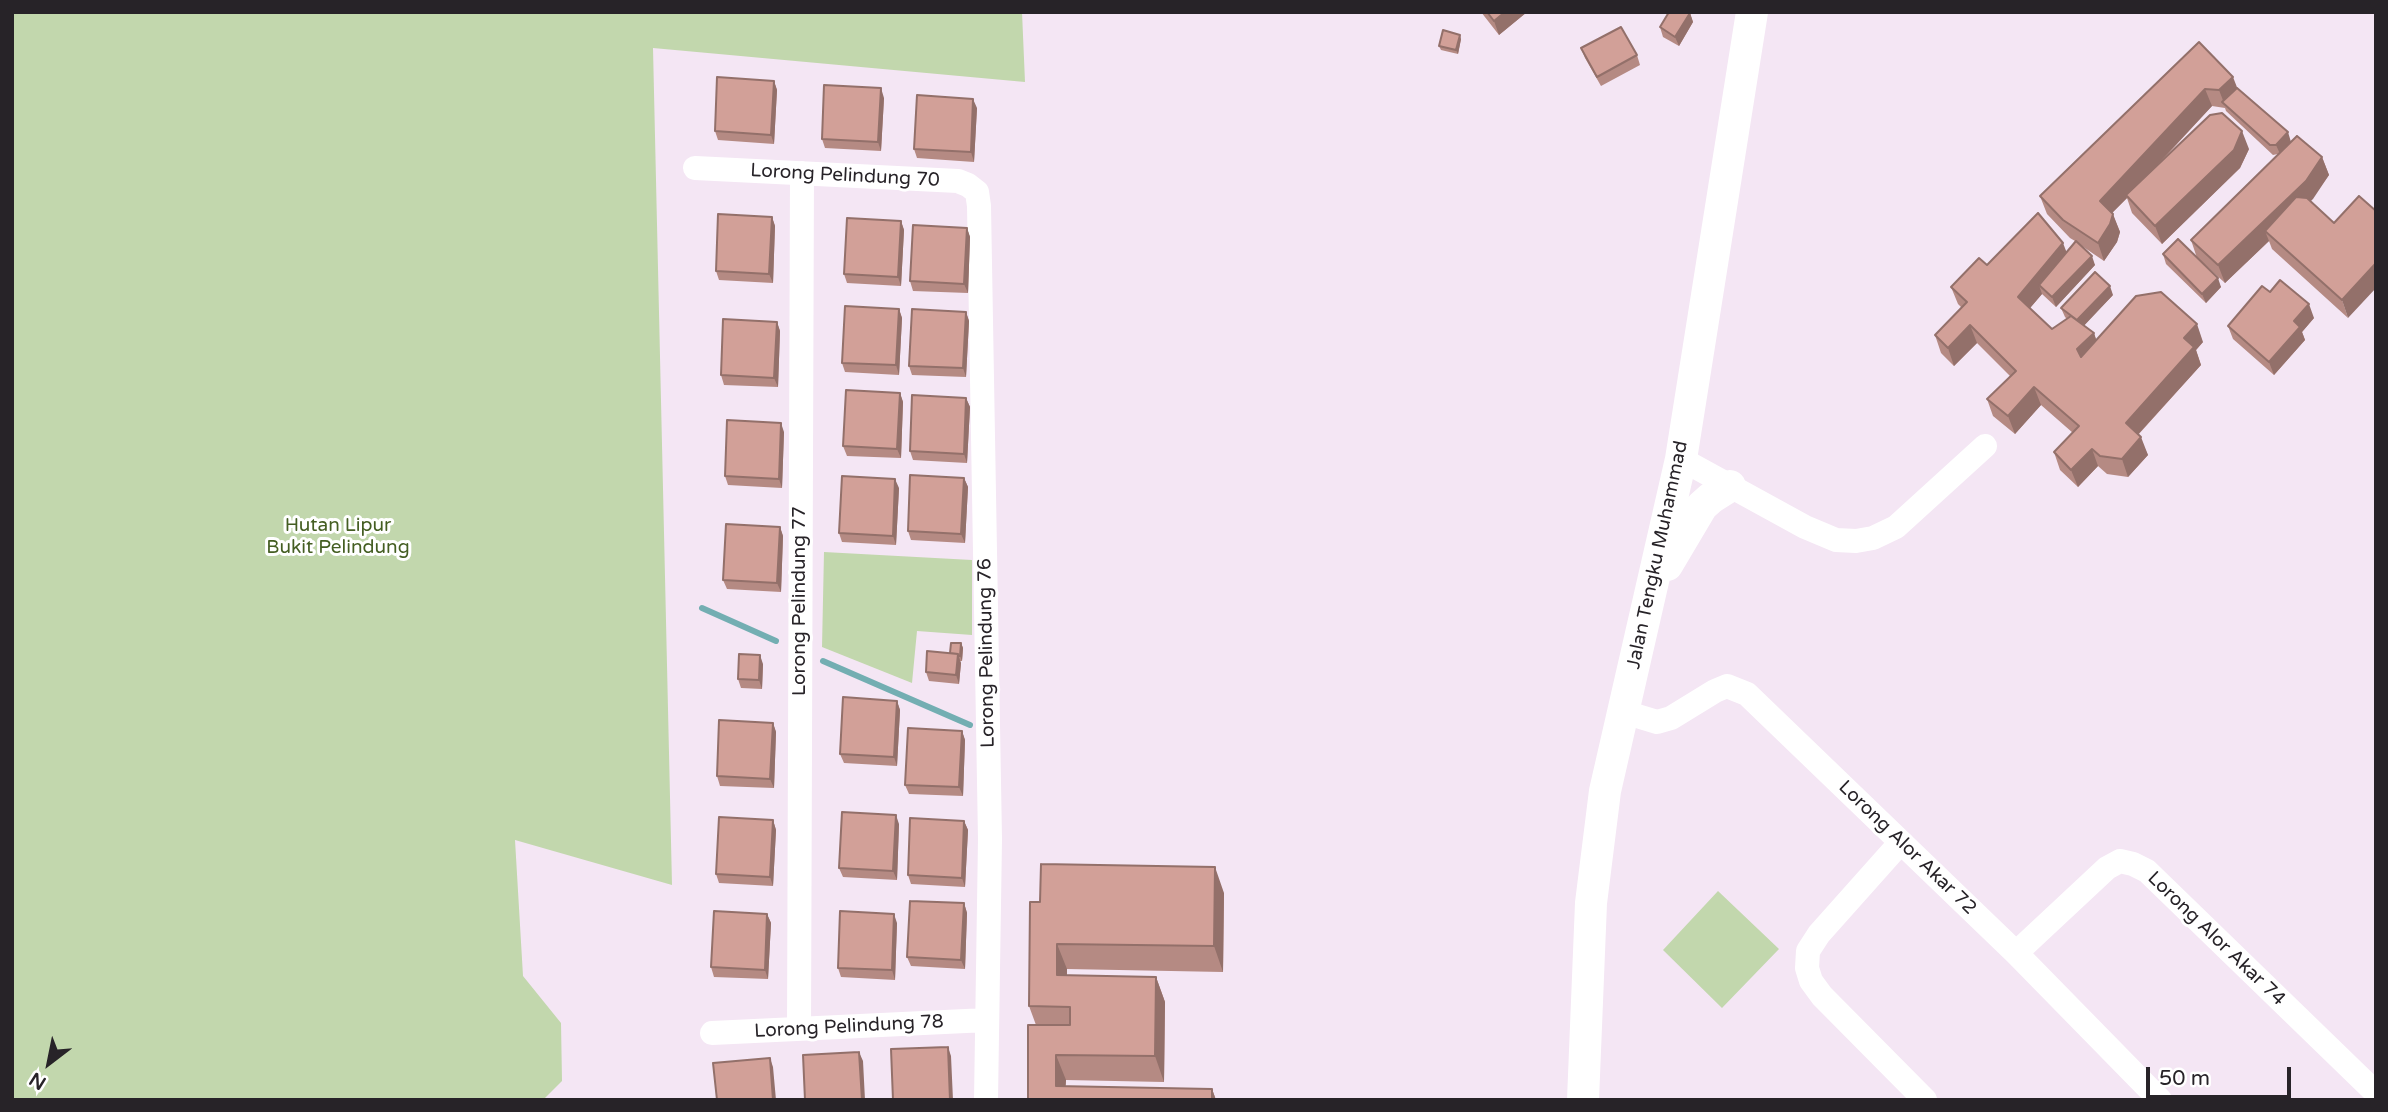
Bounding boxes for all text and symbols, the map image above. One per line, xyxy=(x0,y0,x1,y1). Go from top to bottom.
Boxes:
street label: Lorong Pelindung 70 xyxy=(750,160,940,192)
street label: Jalan Tengku Muhammad xyxy=(1623,439,1693,671)
street label: Lorong Pelindung 77 xyxy=(789,506,811,696)
park label: Hutan Lipur Bukit Pelindung xyxy=(266,515,410,559)
street label: Lorong Pelindung 76 xyxy=(974,558,1000,748)
street label: Lorong Alor Akar 72 xyxy=(1833,776,1981,920)
street label: Lorong Alor Akar 74 xyxy=(2142,867,2290,1011)
street label: Lorong Pelindung 78 xyxy=(754,1011,944,1043)
north arrow xyxy=(14,1028,84,1098)
scale bar xyxy=(2150,1052,2295,1096)
text: 50 m xyxy=(2159,1066,2210,1091)
text: N xyxy=(26,1067,50,1094)

